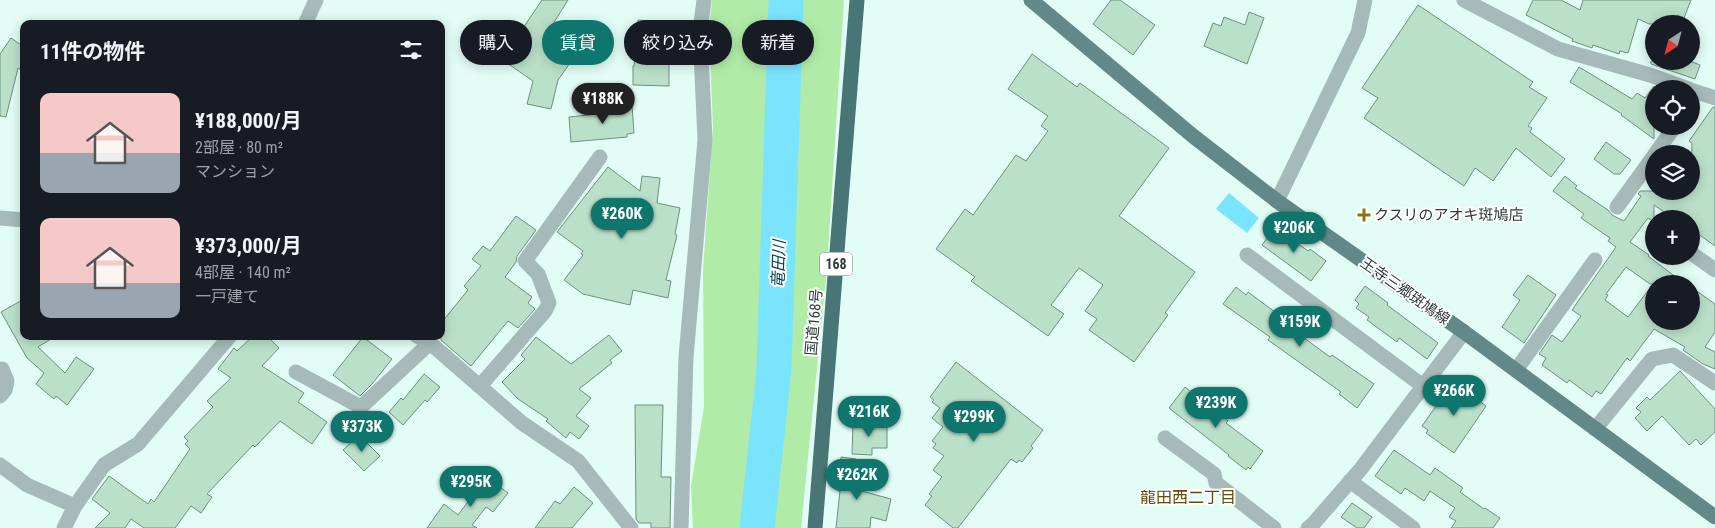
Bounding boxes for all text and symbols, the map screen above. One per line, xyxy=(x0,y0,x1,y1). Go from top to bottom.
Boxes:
north arrow xyxy=(1645,15,1700,70)
map controls xyxy=(1645,15,1700,330)
chip: 購入 xyxy=(460,20,532,65)
chip: 賃貸 xyxy=(542,20,614,65)
chip: 絞り込み xyxy=(624,20,732,65)
chip: 新着 xyxy=(742,20,814,65)
icon: filters xyxy=(397,36,425,64)
text: 11件の物件 xyxy=(40,40,145,64)
button: locate xyxy=(1645,80,1700,135)
pin: ¥188K xyxy=(568,82,638,125)
text: ¥188K xyxy=(583,89,623,108)
text: ¥188,000/月 xyxy=(195,109,302,133)
icon: home xyxy=(80,113,140,173)
text: 2部屋 · 80 m² xyxy=(195,138,283,157)
button: layers xyxy=(1645,145,1700,200)
text: マンション xyxy=(195,162,275,181)
pin: ¥260K xyxy=(587,198,657,240)
text: ¥260K xyxy=(602,204,642,223)
place label: クスリのアオキ斑鳩店 xyxy=(1374,206,1524,224)
marker: クスリのアオキ斑鳩店 xyxy=(1358,209,1370,221)
button: + xyxy=(1645,210,1700,265)
pin: ¥206K xyxy=(1259,212,1329,254)
text: ¥206K xyxy=(1274,218,1314,237)
text: ¥373,000/月 xyxy=(195,234,302,258)
icon: home xyxy=(80,238,140,298)
water label: 竜田川 xyxy=(768,238,789,288)
road number: 168 xyxy=(820,252,852,276)
street label: 王寺三郷斑鳩線 xyxy=(1357,254,1453,328)
text: 4部屋 · 140 m² xyxy=(195,263,291,282)
button: − xyxy=(1645,275,1700,330)
text: 一戸建て xyxy=(195,287,259,306)
street label: 国道168号 xyxy=(802,288,826,356)
pin: ¥159K xyxy=(1265,306,1335,348)
text: ¥159K xyxy=(1280,312,1320,331)
pin: ¥266K xyxy=(1419,374,1489,417)
text: ¥266K xyxy=(1434,381,1474,400)
pin: ¥239K xyxy=(1181,386,1251,429)
text: ¥239K xyxy=(1196,393,1236,412)
pin: ¥216K xyxy=(834,396,904,438)
pin: ¥299K xyxy=(939,400,1009,443)
text: ¥216K xyxy=(849,402,889,421)
text: ¥299K xyxy=(954,407,994,426)
pin: ¥373K xyxy=(327,410,397,453)
text: ¥373K xyxy=(342,417,382,436)
pin: ¥262K xyxy=(822,458,892,501)
text: ¥262K xyxy=(837,465,877,484)
pin: ¥295K xyxy=(436,466,506,508)
text: ¥295K xyxy=(451,472,491,491)
district label: 龍田西二丁目 xyxy=(1140,488,1236,507)

